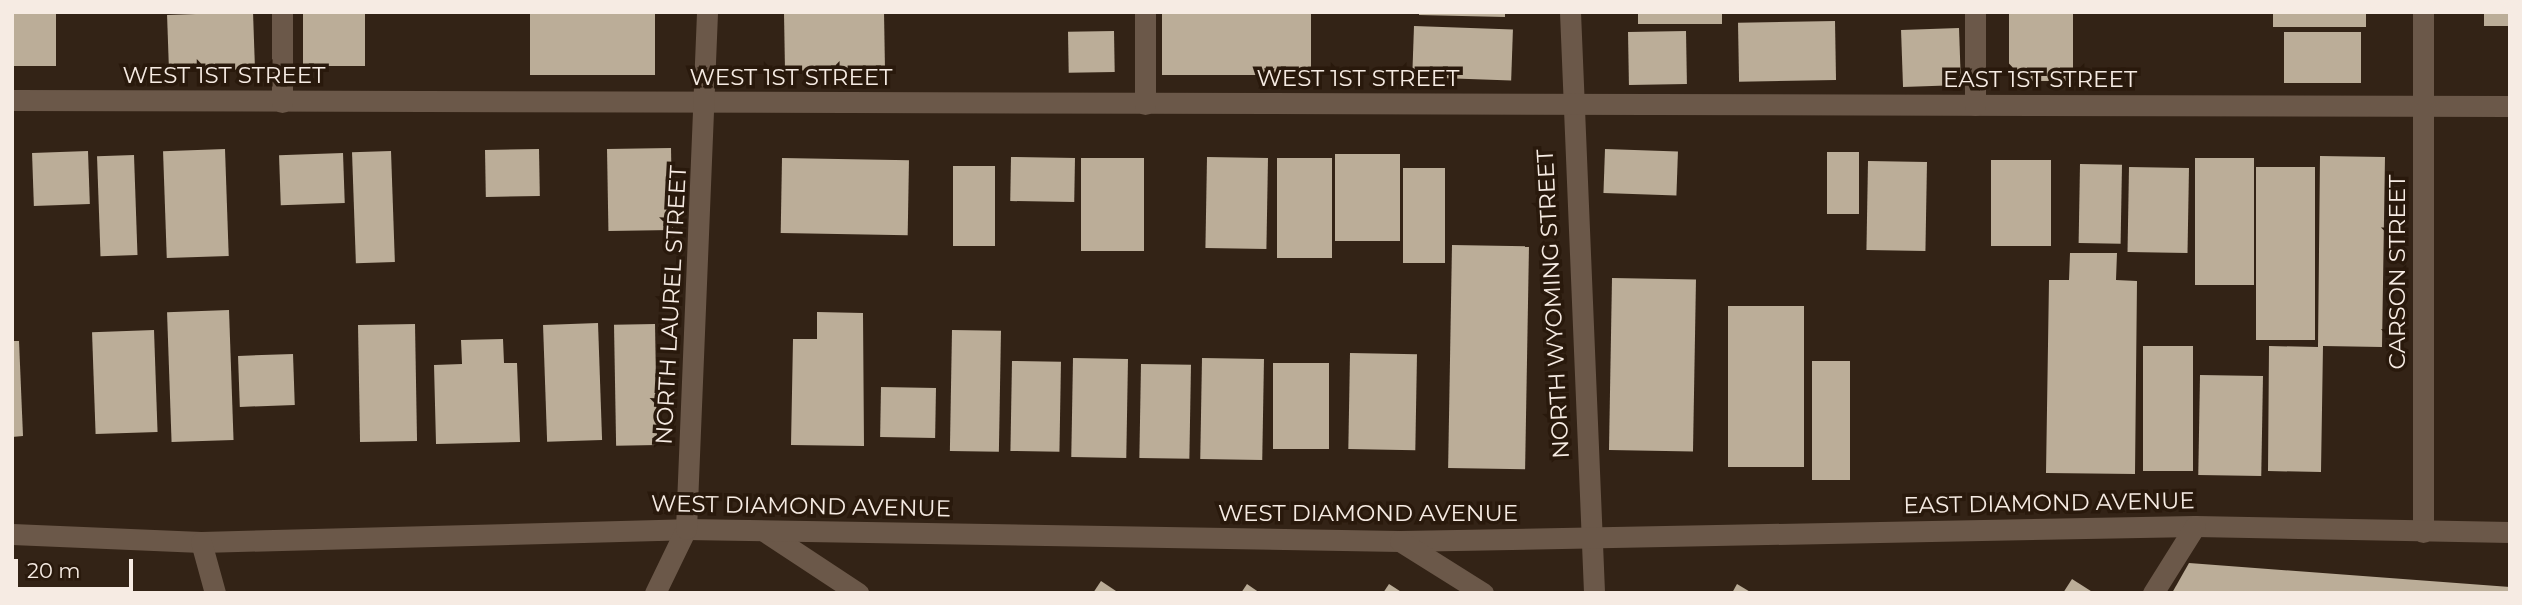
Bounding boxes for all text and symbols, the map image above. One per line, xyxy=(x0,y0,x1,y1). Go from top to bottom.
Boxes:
street label: WEST 1ST STREET xyxy=(123,61,325,89)
street label: WEST 1ST STREET xyxy=(690,63,892,91)
street label: WEST 1ST STREET xyxy=(1257,64,1459,92)
street label: EAST 1ST STREET xyxy=(1943,65,2137,93)
street label: NORTH WYOMING STREET xyxy=(1531,149,1575,459)
street label: NORTH LAUREL STREET xyxy=(650,165,692,445)
street label: CARSON STREET xyxy=(2383,175,2411,369)
street label: EAST DIAMOND AVENUE xyxy=(1903,487,2195,519)
street label: WEST DIAMOND AVENUE xyxy=(651,490,951,522)
street label: WEST DIAMOND AVENUE xyxy=(1218,499,1518,527)
scale bar xyxy=(18,546,136,590)
text: 20 m xyxy=(27,558,81,583)

